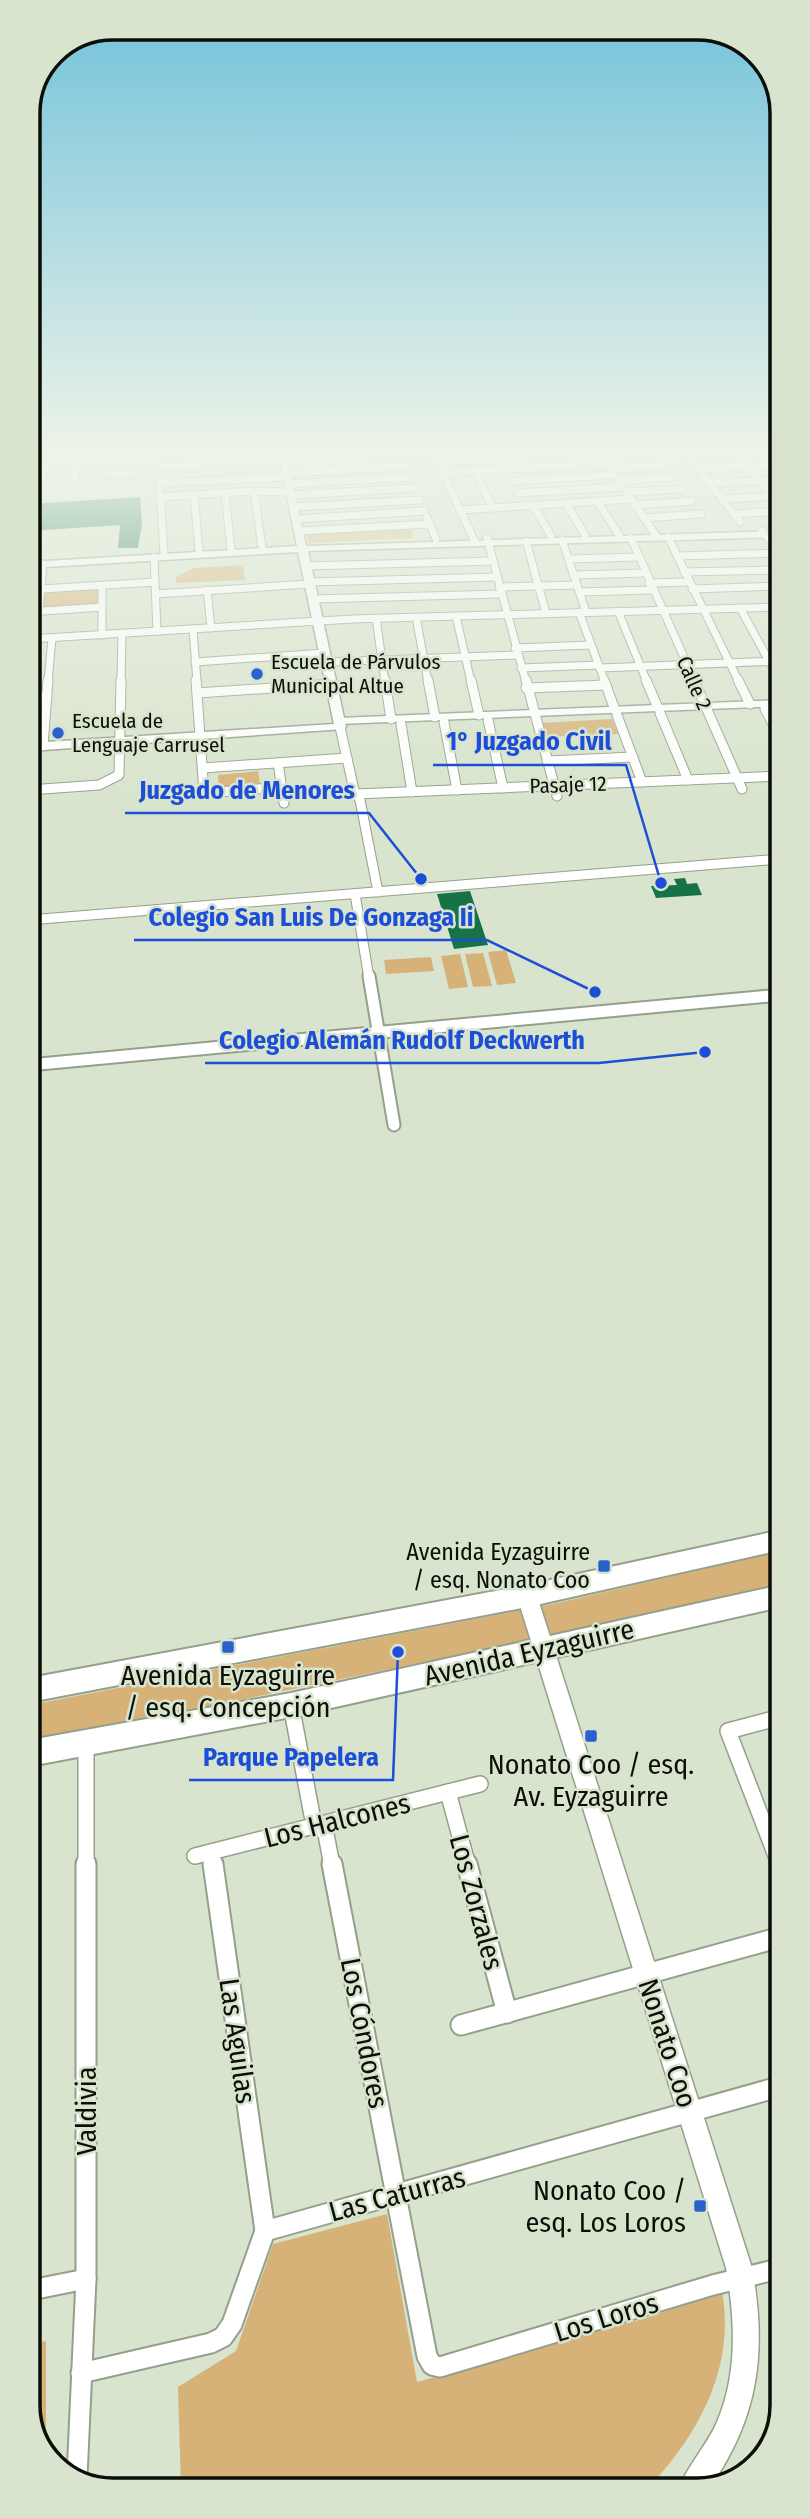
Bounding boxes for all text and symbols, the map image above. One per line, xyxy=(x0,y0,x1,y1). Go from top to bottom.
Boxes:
place label: Escuela de Párvulos Municipal Altue xyxy=(271,649,440,699)
street label: Calle 2 xyxy=(671,652,717,714)
marker: Escuela de Párvulos Municipal Altue xyxy=(249,666,265,682)
place label: Escuela de Lenguaje Carrusel xyxy=(72,708,225,758)
callout: 1° Juzgado Civil xyxy=(433,718,626,765)
marker: Escuela de Lenguaje Carrusel xyxy=(50,725,66,741)
text: 1° Juzgado Civil xyxy=(446,726,613,757)
callout: Juzgado de Menores xyxy=(125,766,369,813)
street label: Pasaje 12 xyxy=(529,771,607,799)
text: Juzgado de Menores xyxy=(138,775,355,806)
callout: Colegio San Luis De Gonzaga Ii xyxy=(134,893,487,940)
text: Colegio San Luis De Gonzaga Ii xyxy=(149,902,473,933)
callout: Colegio Alemán Rudolf Deckwerth xyxy=(205,1016,599,1063)
text: Colegio Alemán Rudolf Deckwerth xyxy=(219,1025,585,1056)
place label: Avenida Eyzaguirre / esq. Nonato Coo xyxy=(406,1538,590,1594)
marker: Avenida Eyzaguirre / esq. Nonato Coo xyxy=(596,1558,612,1574)
street label: Avenida Eyzaguirre xyxy=(421,1612,637,1693)
marker: Avenida Eyzaguirre / esq. Concepción xyxy=(220,1639,236,1655)
place label: Avenida Eyzaguirre / esq. Concepción xyxy=(121,1659,335,1724)
marker: Nonato Coo / esq. Av. Eyzaguirre xyxy=(583,1728,599,1744)
callout: Parque Papelera xyxy=(189,1733,393,1780)
text: Parque Papelera xyxy=(203,1742,379,1773)
place label: Nonato Coo / esq. Av. Eyzaguirre xyxy=(488,1748,694,1813)
street label: Los Halcones xyxy=(261,1786,414,1855)
street label: Los Zorzales xyxy=(443,1831,510,1974)
street label: Los Cóndores xyxy=(334,1955,395,2111)
street label: Nonato Coo xyxy=(631,1975,704,2112)
street label: Las Aguilas xyxy=(212,1976,263,2106)
street label: Valdivia xyxy=(70,2066,103,2156)
street label: Las Caturras xyxy=(325,2160,469,2229)
place label: Nonato Coo / esq. Los Loros xyxy=(525,2174,686,2239)
marker: Nonato Coo / esq. Los Loros xyxy=(692,2198,708,2214)
street label: Los Loros xyxy=(550,2286,662,2349)

